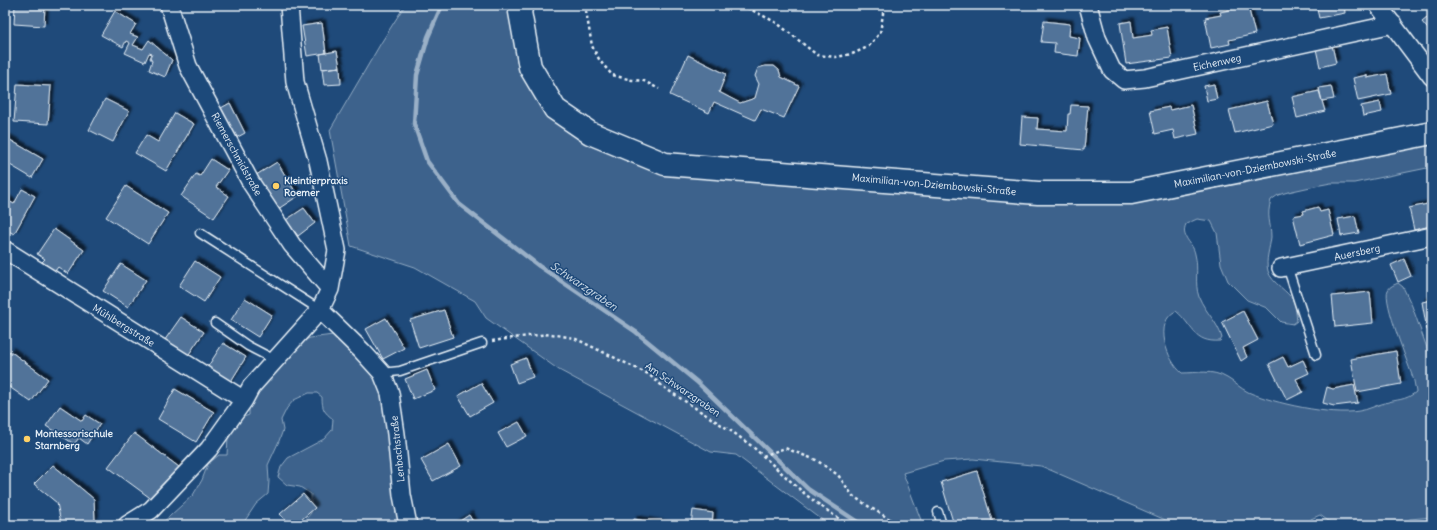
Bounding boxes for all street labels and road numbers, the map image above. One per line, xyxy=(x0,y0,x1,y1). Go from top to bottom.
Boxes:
street label: Eichenweg xyxy=(1192,51,1242,74)
street label: Riemerschmidstraße xyxy=(208,110,265,198)
street label: Maximilian-von-Dziembowski-Straße xyxy=(1173,146,1337,191)
street label: Maximilian-von-Dziembowski-Straße xyxy=(851,171,1017,198)
street label: Auersberg xyxy=(1333,241,1381,264)
street label: Mühlbergstraße xyxy=(90,301,157,350)
street label: Am Schwarzgraben xyxy=(643,359,723,420)
street label: Lenbachstraße xyxy=(388,415,407,483)

